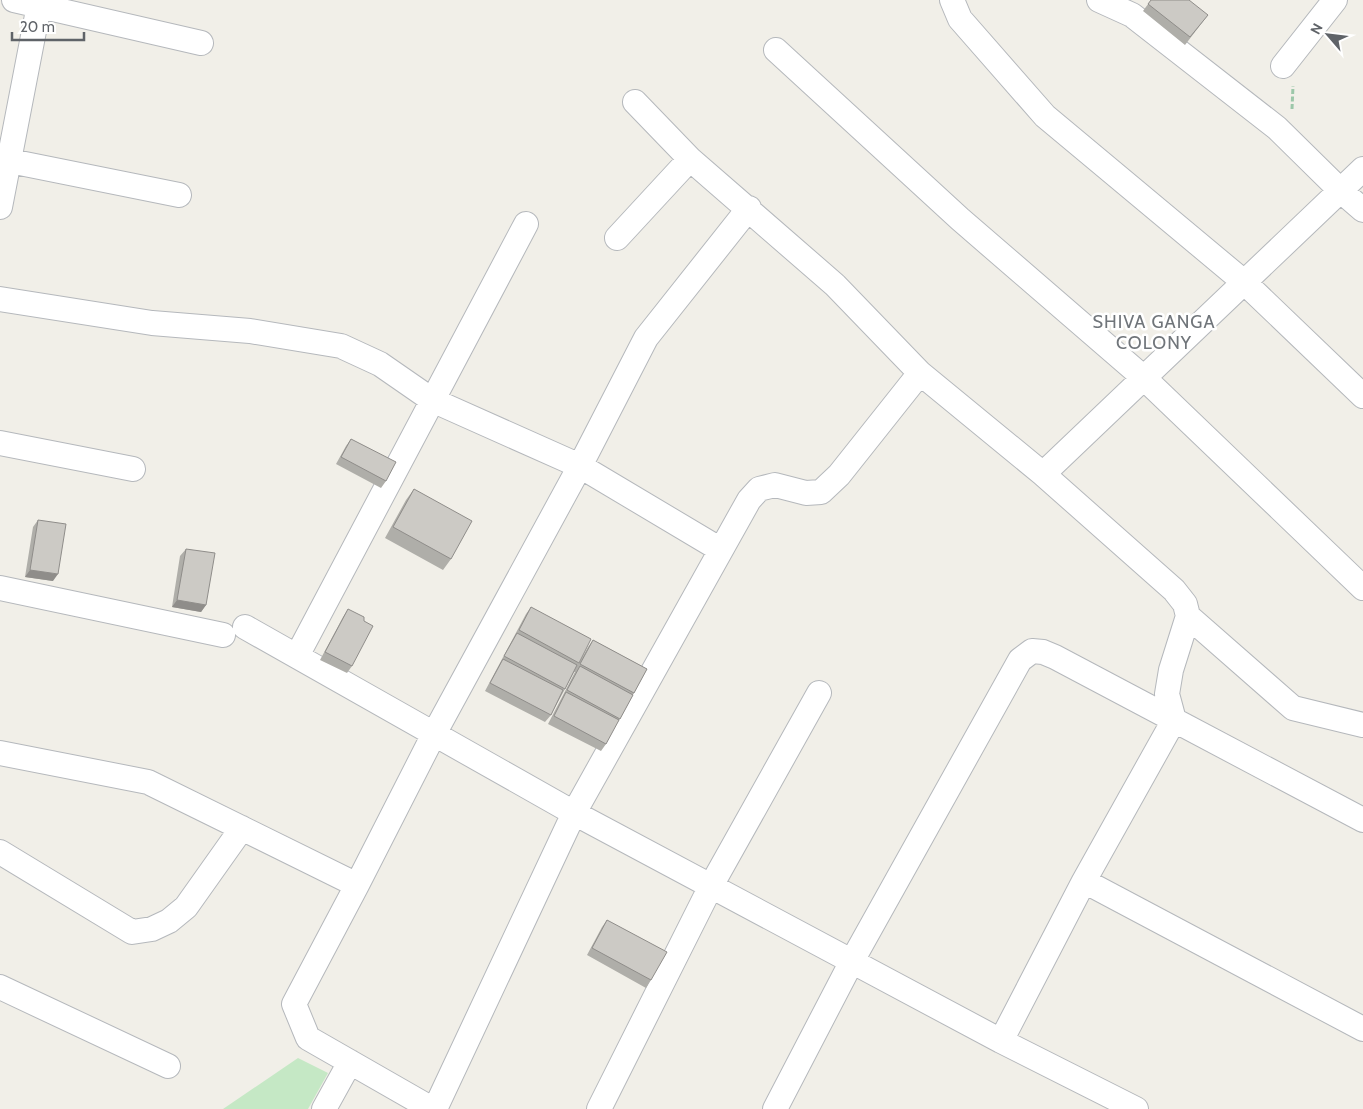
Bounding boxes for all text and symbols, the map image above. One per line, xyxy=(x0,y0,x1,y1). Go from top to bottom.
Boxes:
scale bar xyxy=(12,10,85,42)
north arrow xyxy=(1303,10,1353,60)
text: 20 m xyxy=(20,18,55,36)
text: N xyxy=(1306,20,1327,37)
district label: SHIVA GANGA COLONY xyxy=(1092,311,1216,354)

